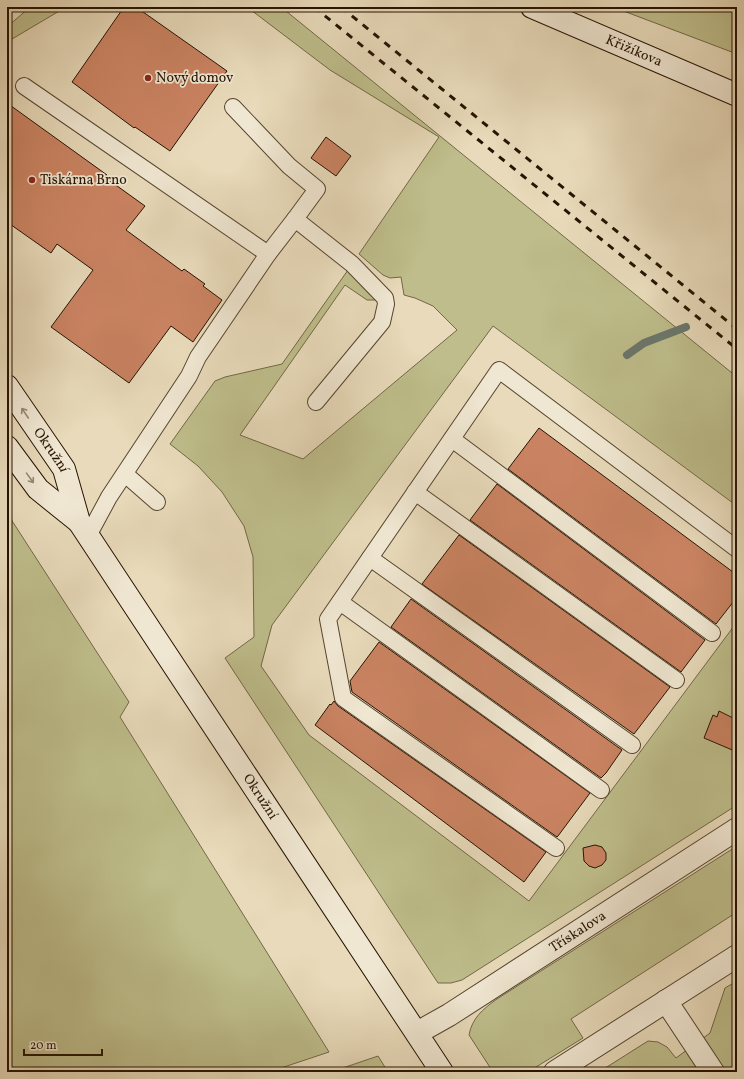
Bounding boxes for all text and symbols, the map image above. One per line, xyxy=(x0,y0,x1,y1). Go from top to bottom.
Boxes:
street label: Křižíkova xyxy=(603,30,665,71)
place label: Nový domov xyxy=(156,69,234,88)
marker: Nový domov xyxy=(143,73,153,83)
place label: Tiskárna Brno xyxy=(40,171,127,190)
marker: Tiskárna Brno xyxy=(27,175,37,185)
one-way arrow xyxy=(21,408,29,419)
street label: Okružní xyxy=(29,424,74,475)
one-way arrow xyxy=(26,472,34,483)
street label: Okružní xyxy=(238,770,283,824)
street label: Třískalova xyxy=(546,906,610,957)
scale bar xyxy=(24,1031,102,1057)
text: 20 m xyxy=(30,1038,57,1054)

